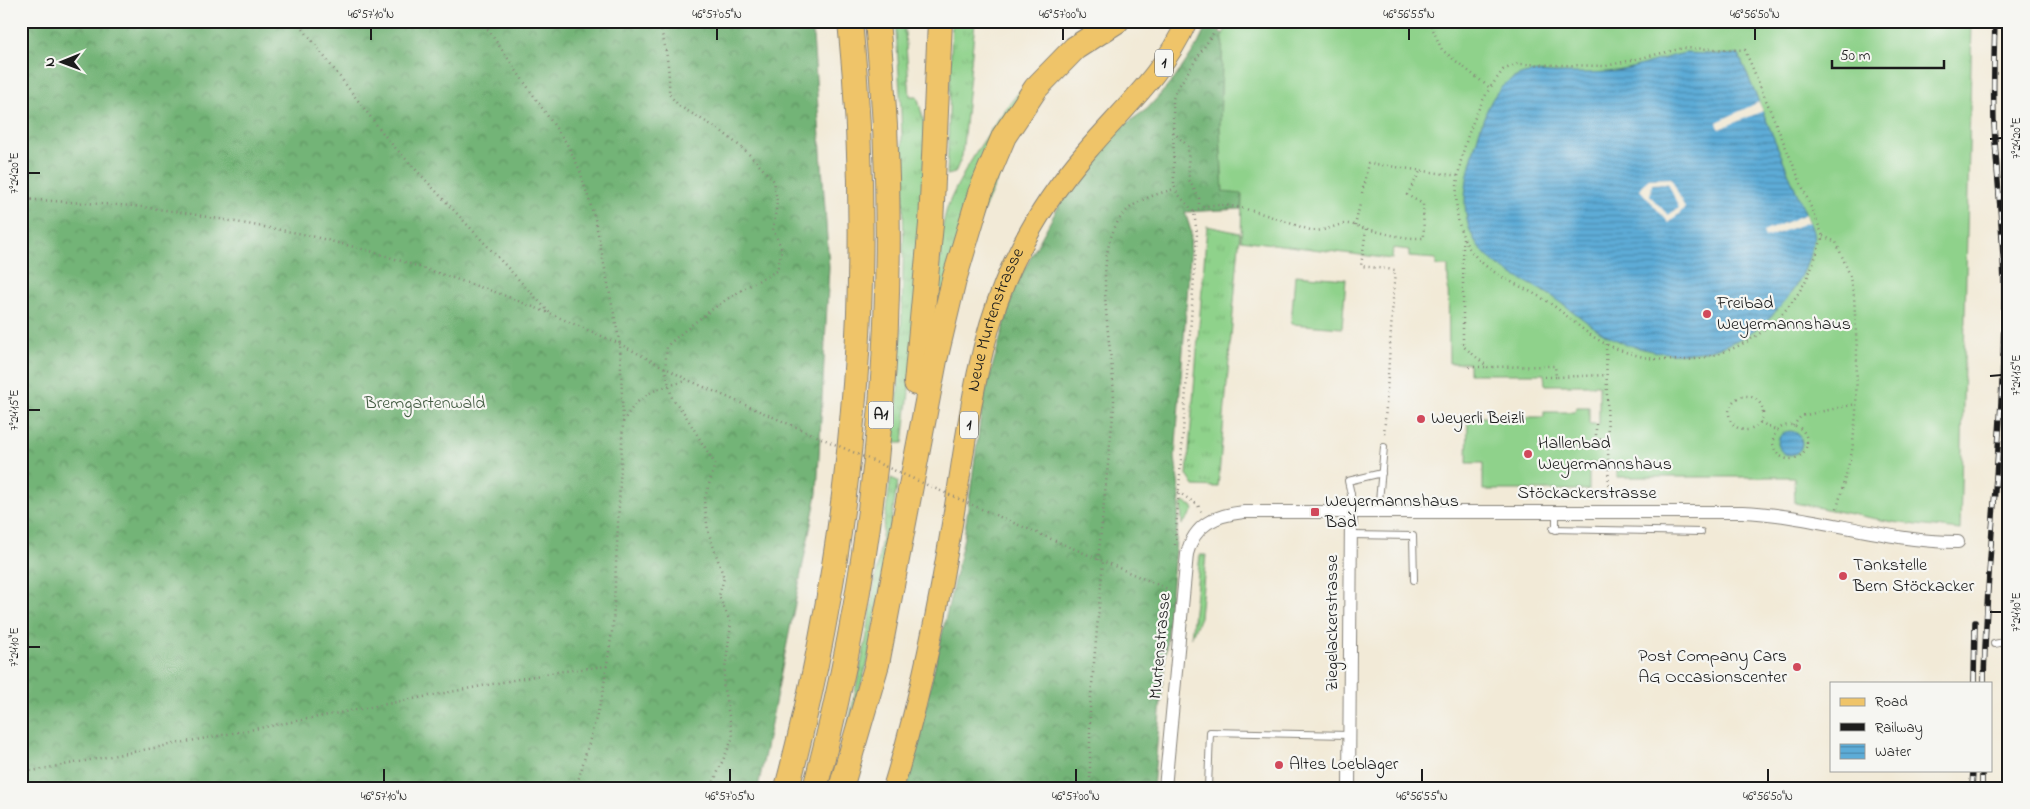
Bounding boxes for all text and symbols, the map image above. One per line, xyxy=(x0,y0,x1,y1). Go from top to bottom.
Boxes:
text: 46°57'10"N xyxy=(348,6,394,24)
text: 46°57'05"N xyxy=(692,6,742,24)
text: 46°57'00"N xyxy=(1039,6,1087,24)
text: 46°56'55"N xyxy=(1383,6,1435,24)
text: 46°56'50"N xyxy=(1730,6,1780,24)
north arrow xyxy=(38,38,88,88)
scale bar xyxy=(1832,38,1945,70)
text: 50 m xyxy=(1840,45,1871,67)
road number: 1 xyxy=(1155,49,1173,76)
text: N xyxy=(40,57,61,67)
text: 7°24'20"E xyxy=(2008,117,2026,159)
text: 7°24'20"E xyxy=(6,152,24,194)
street label: Neue Murtenstrasse xyxy=(961,243,1032,394)
place label: Freibad Weyermannshaus xyxy=(1716,291,1851,338)
marker: Freibad Weyermannshaus xyxy=(1701,308,1713,320)
text: 7°24'15"E xyxy=(2008,354,2026,396)
text: 7°24'15"E xyxy=(6,389,24,431)
park label: Bremgartenwald xyxy=(364,391,485,418)
road number: A1 xyxy=(868,402,894,428)
place label: Weyerli Beizli xyxy=(1431,406,1525,432)
road number: 1 xyxy=(960,412,978,438)
marker: Weyerli Beizli xyxy=(1415,413,1427,425)
place label: Hallenbad Weyermannshaus xyxy=(1538,431,1672,478)
marker: Hallenbad Weyermannshaus xyxy=(1522,448,1534,460)
street label: Stöckackerstrasse xyxy=(1518,481,1657,507)
place label: Weyermannshaus Bad xyxy=(1324,489,1459,536)
marker: Weyermannshaus Bad xyxy=(1309,506,1321,518)
place label: Tankstelle Bern Stöckacker xyxy=(1852,553,1975,600)
street label: Ziegelackerstrasse xyxy=(1320,554,1347,691)
marker: Tankstelle Bern Stöckacker xyxy=(1837,570,1849,582)
street label: Murtenstrasse xyxy=(1143,591,1179,700)
text: 7°24'10"E xyxy=(2008,592,2026,632)
text: 7°24'10"E xyxy=(6,627,24,667)
place label: Post Company Cars AG Occasionscenter xyxy=(1638,644,1787,691)
marker: Post Company Cars AG Occasionscenter xyxy=(1791,661,1803,673)
legend xyxy=(1830,682,1992,772)
text: Road xyxy=(1875,691,1908,713)
text: Railway xyxy=(1875,717,1923,740)
text: Water xyxy=(1875,741,1911,763)
place label: Altes Loeblager xyxy=(1289,752,1399,779)
marker: Altes Loeblager xyxy=(1273,759,1285,771)
text: 46°57'10"N xyxy=(361,788,407,806)
text: 46°57'05"N xyxy=(705,788,755,806)
text: 46°57'00"N xyxy=(1052,788,1100,806)
text: 46°56'55"N xyxy=(1396,788,1448,806)
text: 46°56'50"N xyxy=(1743,788,1793,806)

